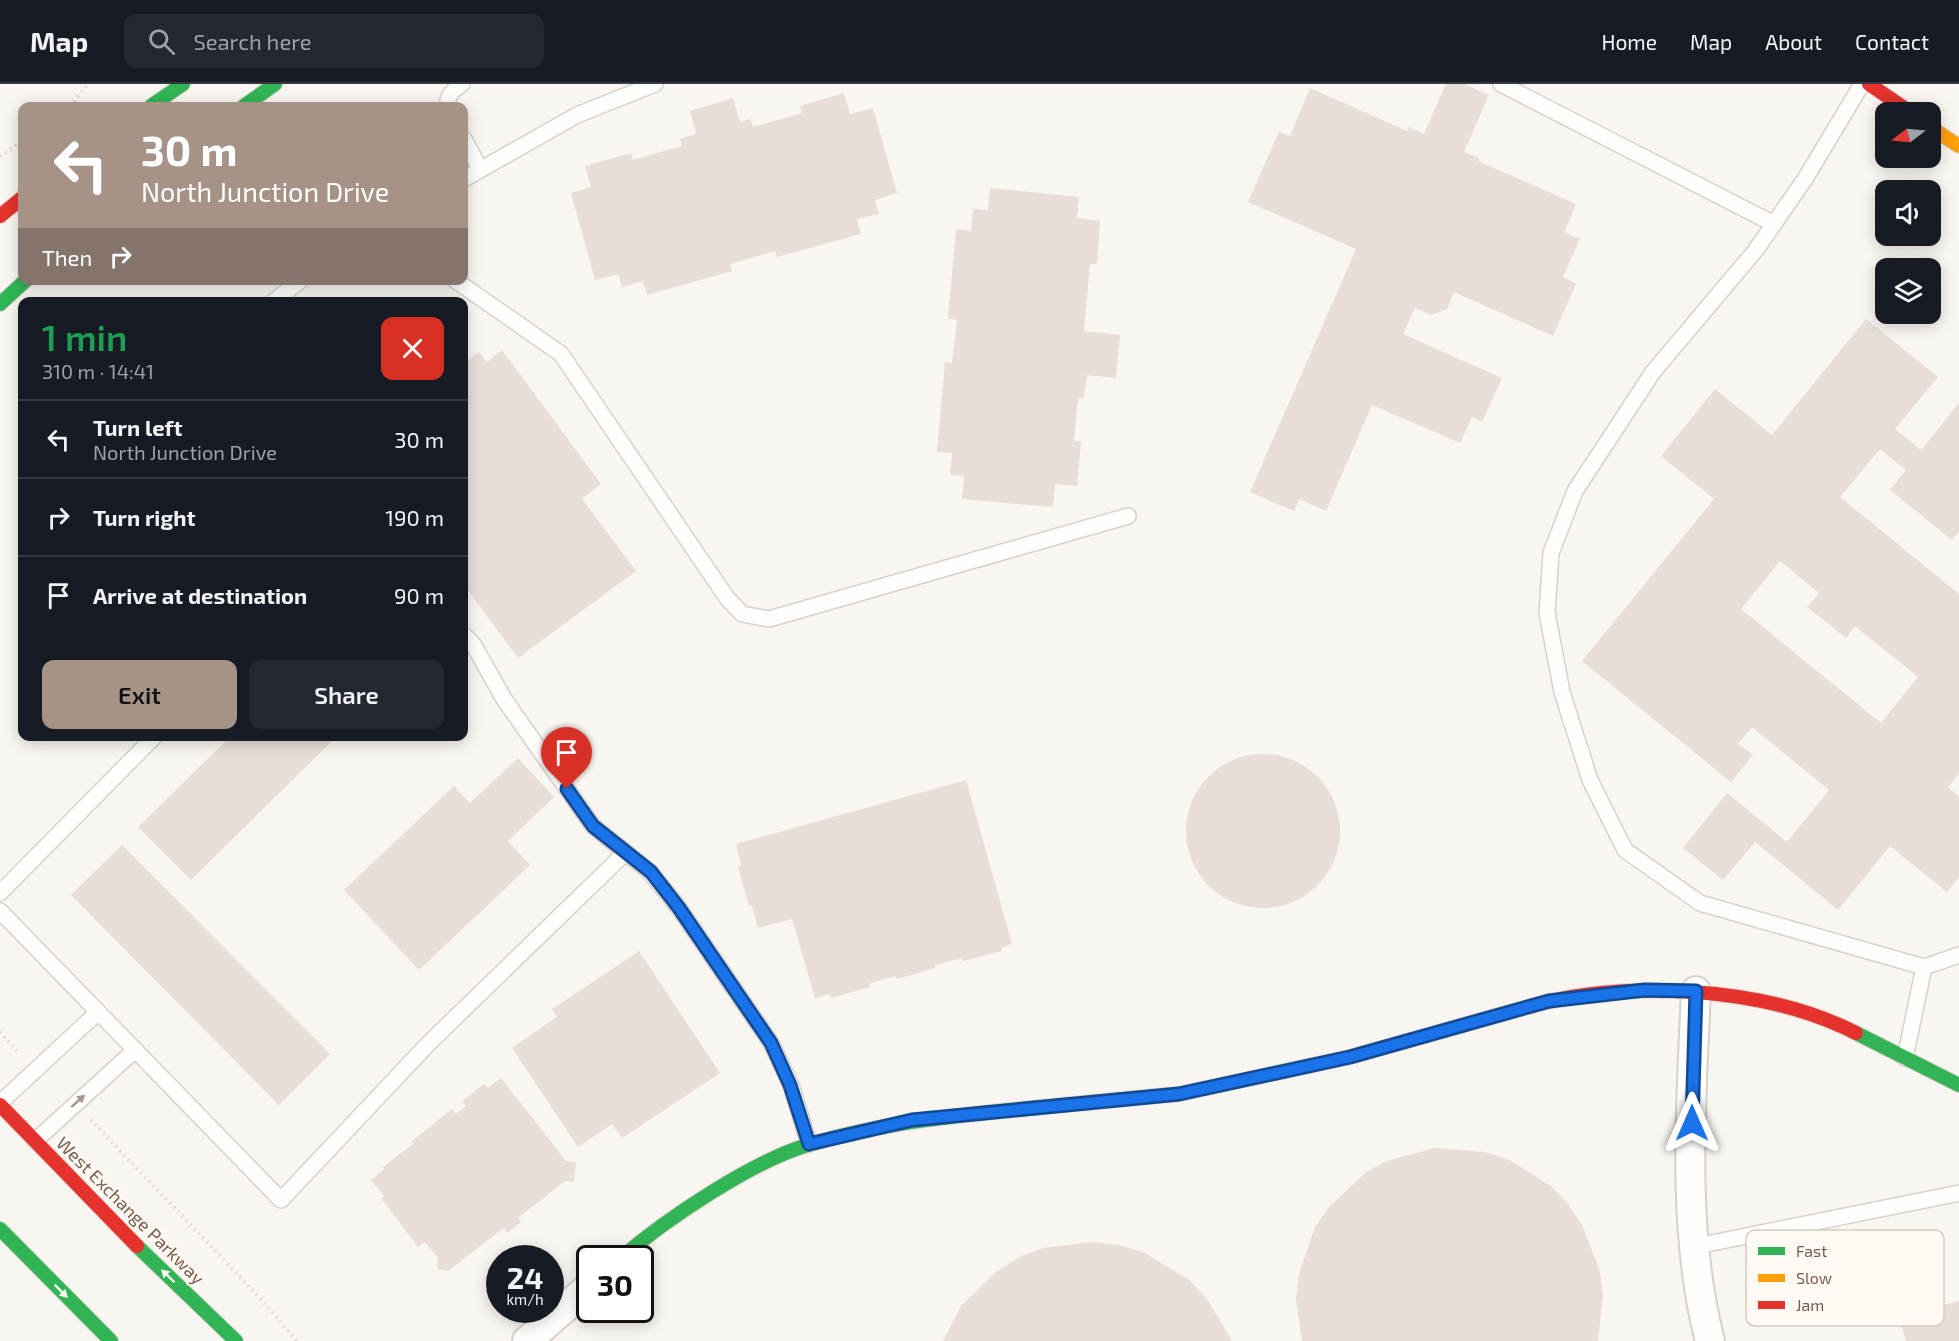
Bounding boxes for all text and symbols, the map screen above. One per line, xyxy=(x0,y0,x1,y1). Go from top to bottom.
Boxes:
search box xyxy=(124,14,544,68)
text: Map xyxy=(30,24,88,58)
icon: search xyxy=(145,25,178,58)
text: Search here xyxy=(193,28,312,54)
text: Home xyxy=(1601,29,1657,54)
text: Map xyxy=(1690,29,1732,54)
text: About xyxy=(1765,29,1822,54)
text: Contact xyxy=(1855,29,1929,54)
north arrow xyxy=(1875,102,1941,168)
map controls xyxy=(1875,102,1941,324)
text: 30 m xyxy=(141,124,237,174)
icon: left xyxy=(42,126,120,204)
text: North Junction Drive xyxy=(141,175,389,207)
button: sound xyxy=(1875,180,1941,246)
icon: right xyxy=(104,240,137,273)
text: Then xyxy=(42,244,92,270)
button: layers xyxy=(1875,258,1941,324)
text: 1 min xyxy=(42,315,127,358)
button: close xyxy=(381,317,444,380)
text: 310 m · 14:41 xyxy=(42,359,154,383)
text: Turn left xyxy=(93,414,182,440)
icon: left xyxy=(42,423,75,456)
text: 30 m xyxy=(394,426,444,452)
text: North Junction Drive xyxy=(93,440,277,464)
icon: right xyxy=(42,501,75,534)
text: Turn right xyxy=(93,504,195,530)
text: 190 m xyxy=(385,504,444,530)
icon: arrive xyxy=(42,579,75,612)
text: Arrive at destination xyxy=(93,582,307,608)
text: 90 m xyxy=(394,582,444,608)
button: Exit xyxy=(42,660,237,729)
button: Share xyxy=(249,660,444,729)
pin xyxy=(541,727,592,789)
icon: arrive xyxy=(550,736,583,769)
position arrow xyxy=(1660,1091,1724,1155)
one-way arrow xyxy=(71,1095,85,1109)
street label: West Exchange Parkway xyxy=(52,1132,210,1289)
legend xyxy=(1746,1230,1944,1326)
text: Fast xyxy=(1796,1241,1827,1260)
speed limit sign: 30 xyxy=(576,1245,654,1323)
text: 24 xyxy=(507,1259,543,1295)
text: Slow xyxy=(1796,1268,1832,1287)
one-way arrow xyxy=(160,1269,175,1283)
one-way arrow xyxy=(53,1283,67,1297)
text: km/h xyxy=(506,1290,544,1308)
text: Jam xyxy=(1796,1295,1824,1314)

